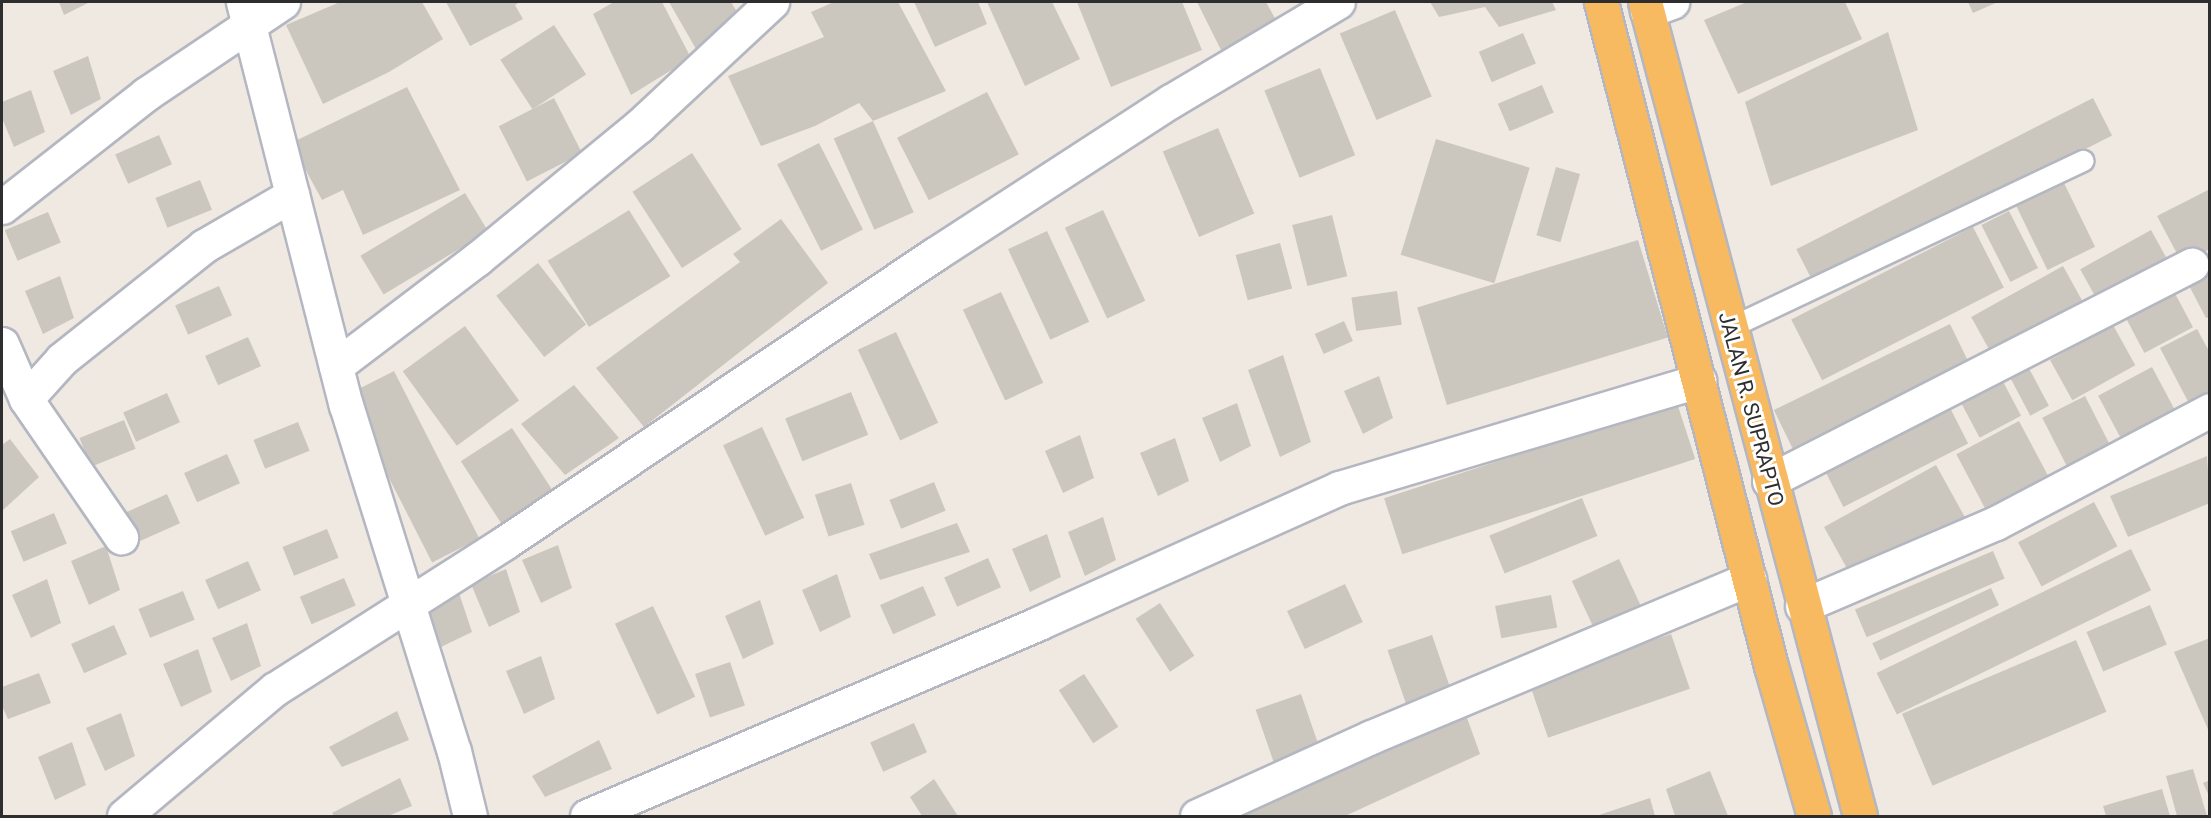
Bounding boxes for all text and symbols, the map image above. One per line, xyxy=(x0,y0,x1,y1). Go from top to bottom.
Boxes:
street label: JALAN R. SUPRAPTO xyxy=(1713,309,1789,509)

